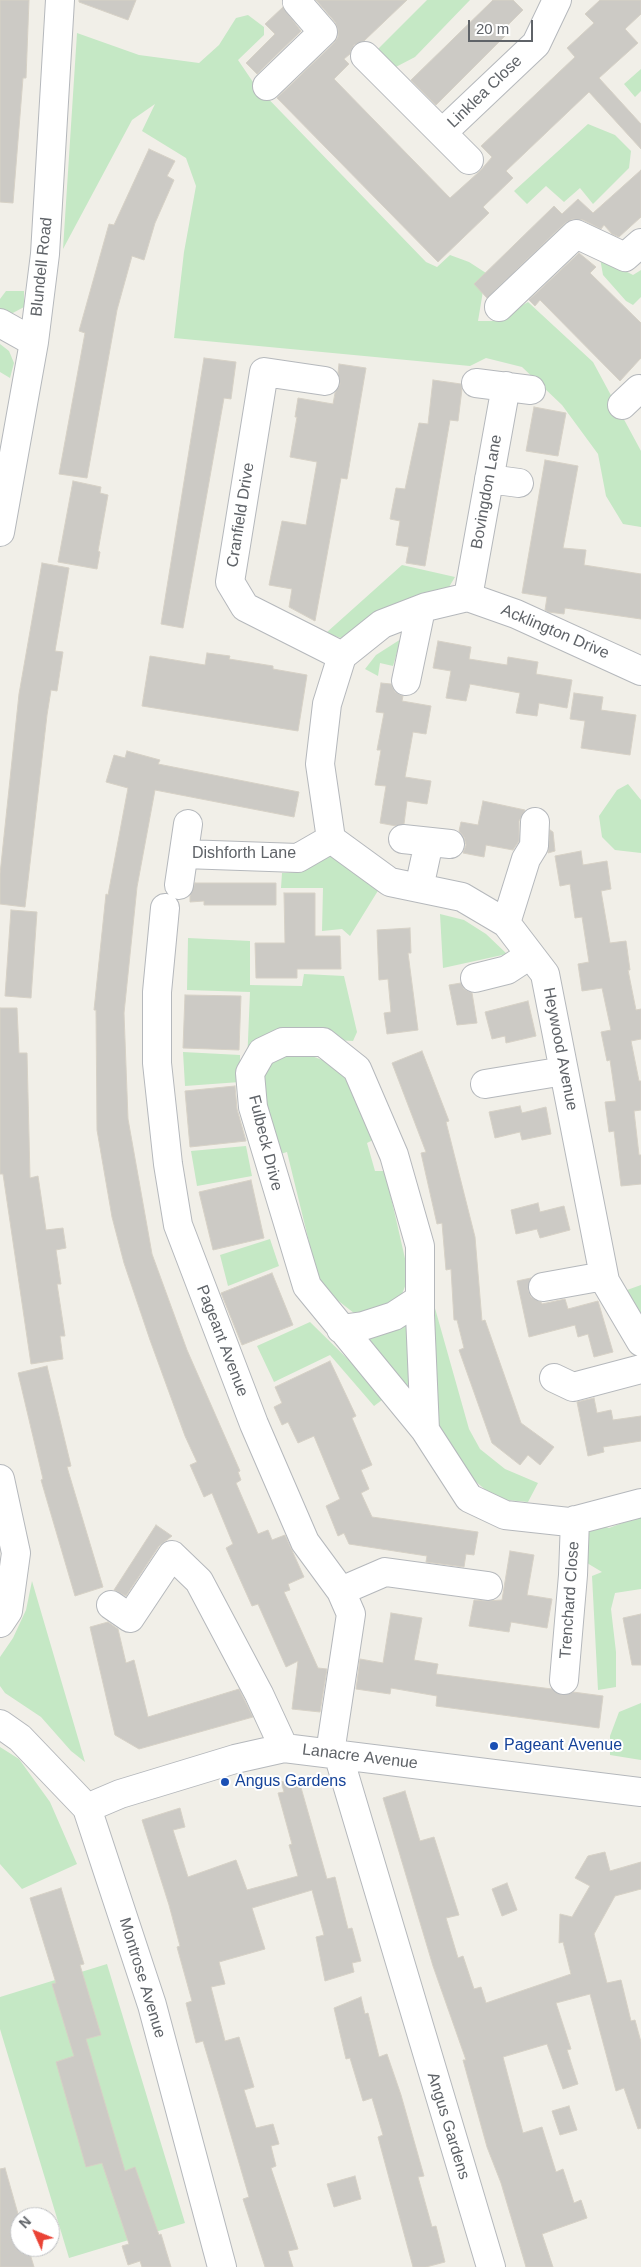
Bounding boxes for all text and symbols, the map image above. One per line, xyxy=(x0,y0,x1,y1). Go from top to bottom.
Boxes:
scale bar xyxy=(471,10,536,42)
text: 20 m xyxy=(476,20,509,37)
street label: Linklea Close xyxy=(444,52,526,132)
street label: Blundell Road xyxy=(27,216,57,318)
street label: Bovingdon Lane xyxy=(468,433,506,551)
street label: Cranfield Drive xyxy=(223,461,259,569)
street label: Acklington Drive xyxy=(498,601,612,663)
street label: Dishforth Lane xyxy=(192,844,296,864)
street label: Heywood Avenue xyxy=(539,986,581,1112)
street label: Fulbeck Drive xyxy=(244,1093,286,1193)
street label: Pageant Avenue xyxy=(192,1282,252,1400)
street label: Trenchard Close xyxy=(556,1541,584,1659)
place label: Pageant Avenue xyxy=(504,1736,622,1756)
street label: Lanacre Avenue xyxy=(301,1740,419,1774)
marker: Pageant Avenue xyxy=(488,1740,500,1752)
place label: Angus Gardens xyxy=(235,1772,346,1792)
marker: Angus Gardens xyxy=(219,1776,231,1788)
street label: Montrose Avenue xyxy=(115,1915,169,2041)
street label: Angus Gardens xyxy=(423,2070,473,2182)
north arrow xyxy=(10,2207,60,2257)
text: N xyxy=(16,2213,34,2231)

